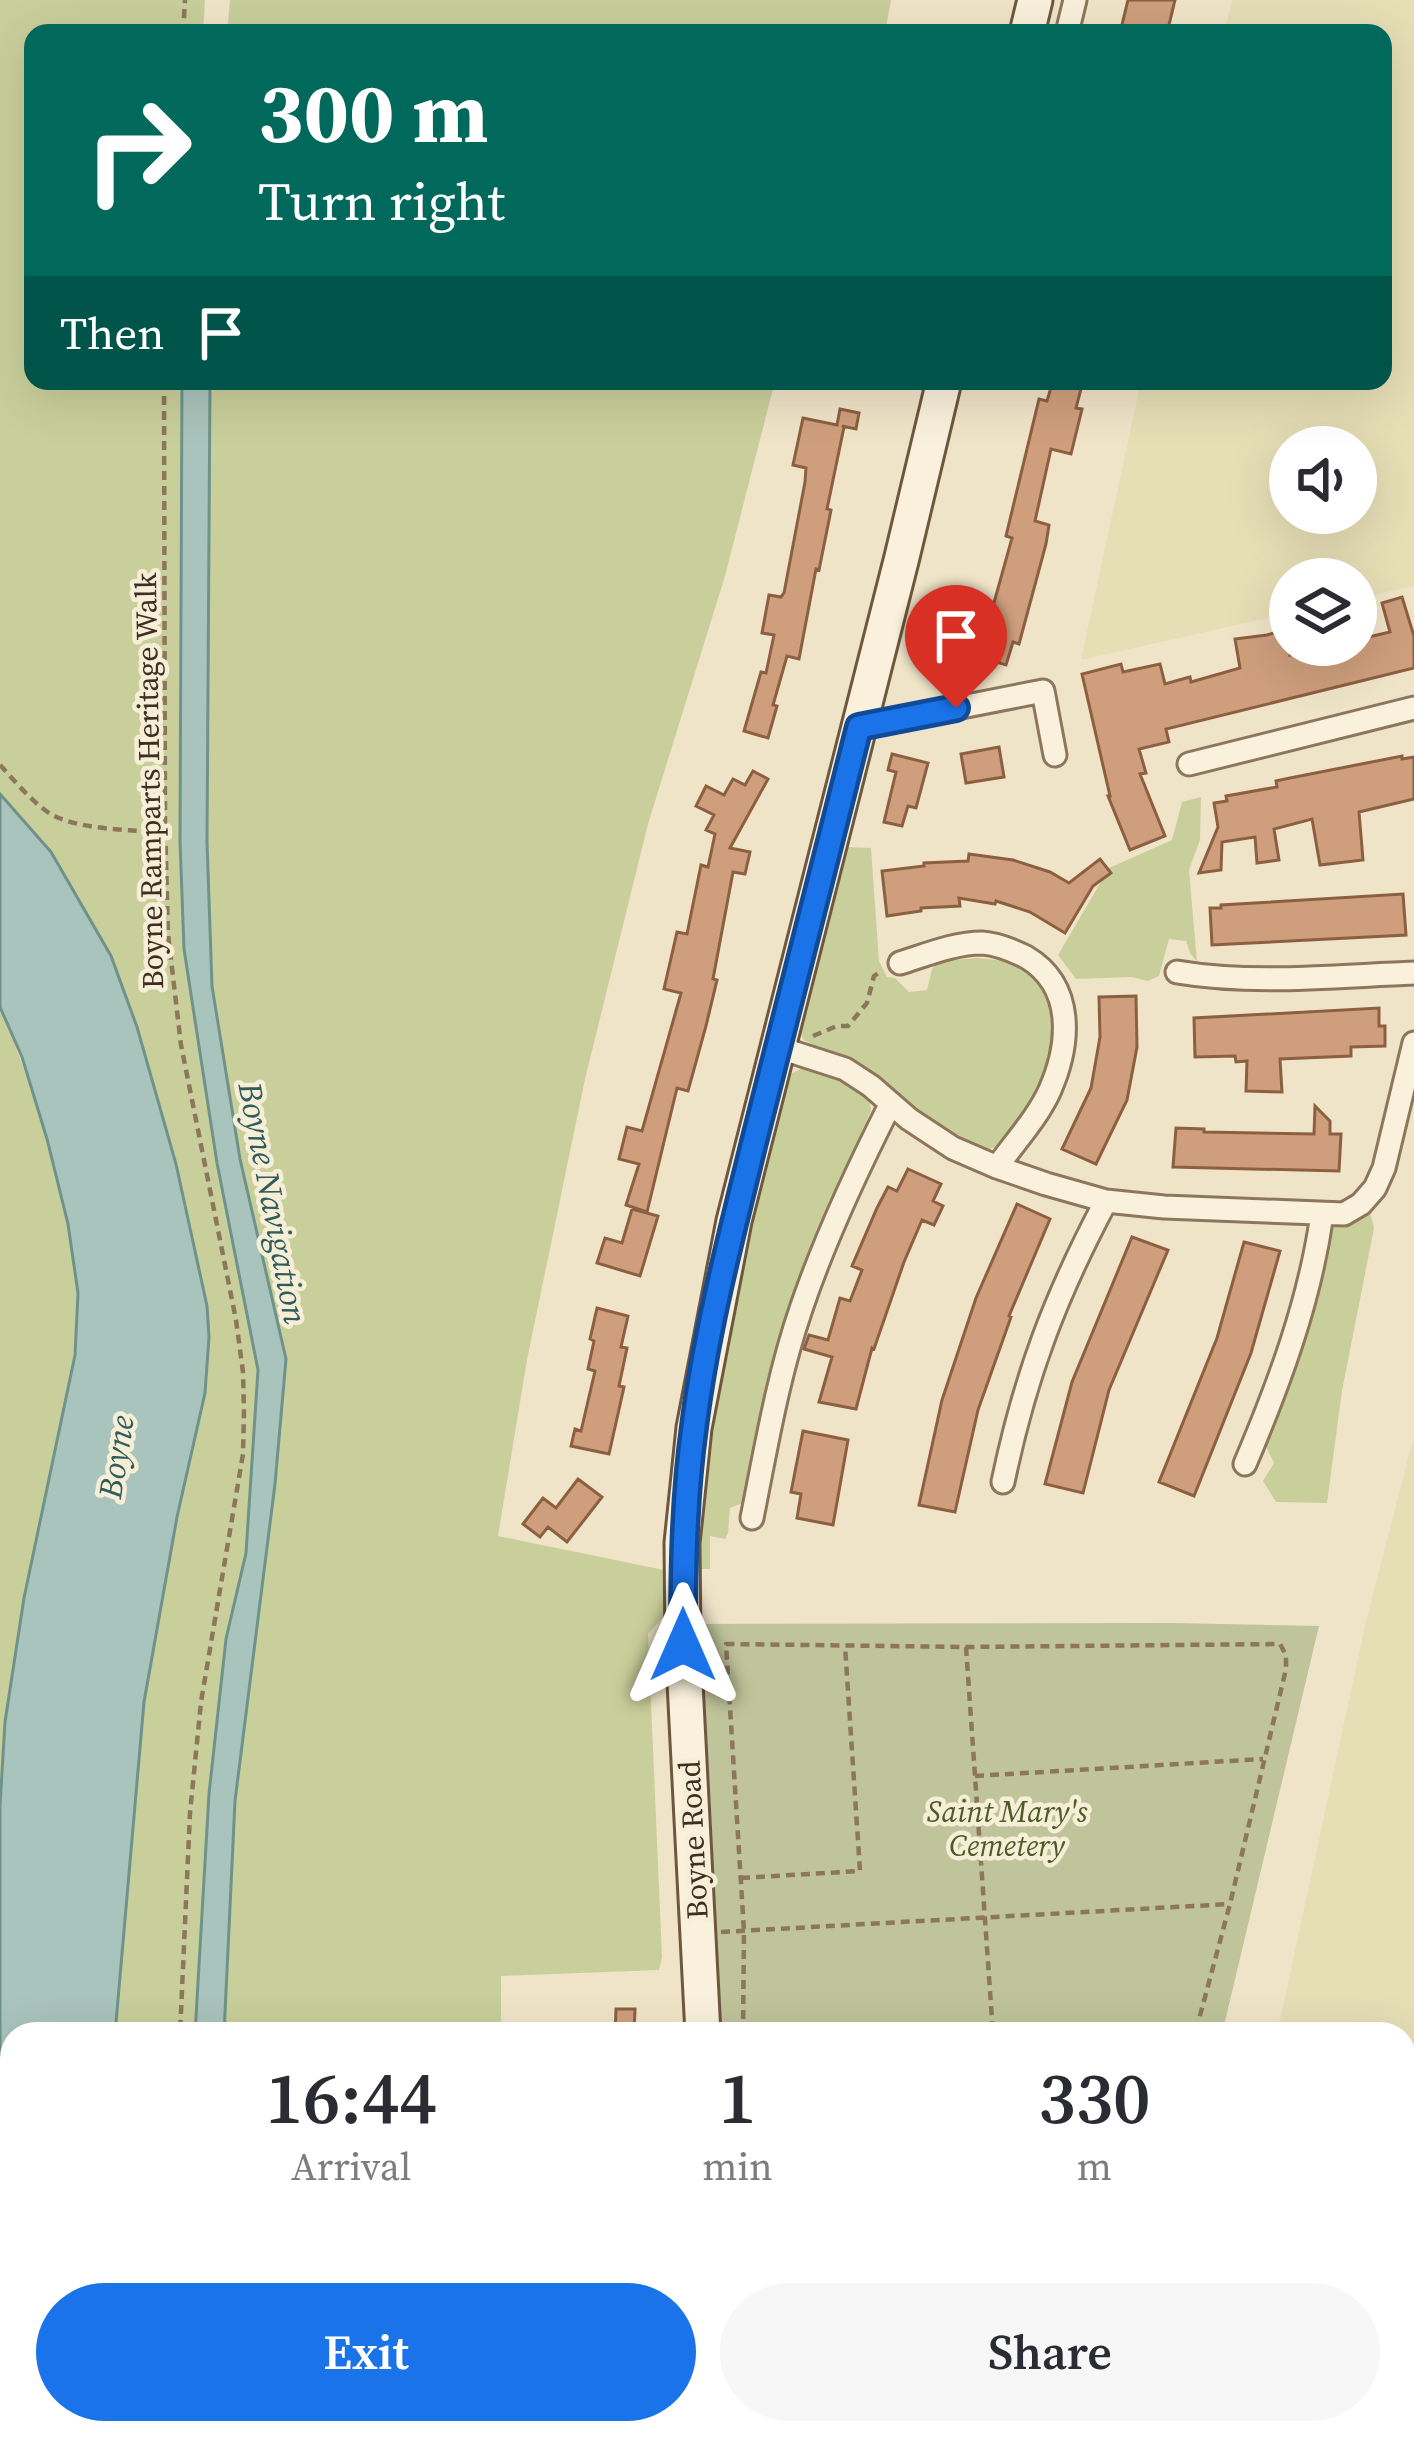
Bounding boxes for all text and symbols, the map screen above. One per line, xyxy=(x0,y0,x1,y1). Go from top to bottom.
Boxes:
text: 300 m xyxy=(258,55,489,170)
icon: right xyxy=(60,72,216,228)
text: Turn right xyxy=(258,164,505,238)
icon: arrive xyxy=(188,300,254,366)
text: Then xyxy=(60,302,164,364)
map controls xyxy=(1269,426,1377,666)
button: sound xyxy=(1269,426,1377,534)
button: layers xyxy=(1269,558,1377,666)
street label: Boyne Ramparts Heritage Walk xyxy=(125,572,173,990)
pin xyxy=(905,585,1007,708)
icon: arrive xyxy=(923,603,989,669)
water label: Boyne Navigation xyxy=(227,1077,319,1328)
water label: Boyne xyxy=(87,1412,145,1503)
position arrow xyxy=(620,1582,746,1708)
street label: Boyne Road xyxy=(668,1760,718,1920)
park label: Saint Mary's Cemetery xyxy=(927,1791,1088,1866)
text: 16:44 xyxy=(265,2048,437,2147)
text: 1 xyxy=(719,2048,756,2147)
text: 330 xyxy=(1038,2048,1151,2147)
text: Arrival xyxy=(291,2140,411,2193)
text: min xyxy=(702,2140,773,2193)
text: m xyxy=(1077,2140,1112,2193)
button: Exit xyxy=(36,2283,696,2421)
button: Share xyxy=(720,2283,1380,2421)

